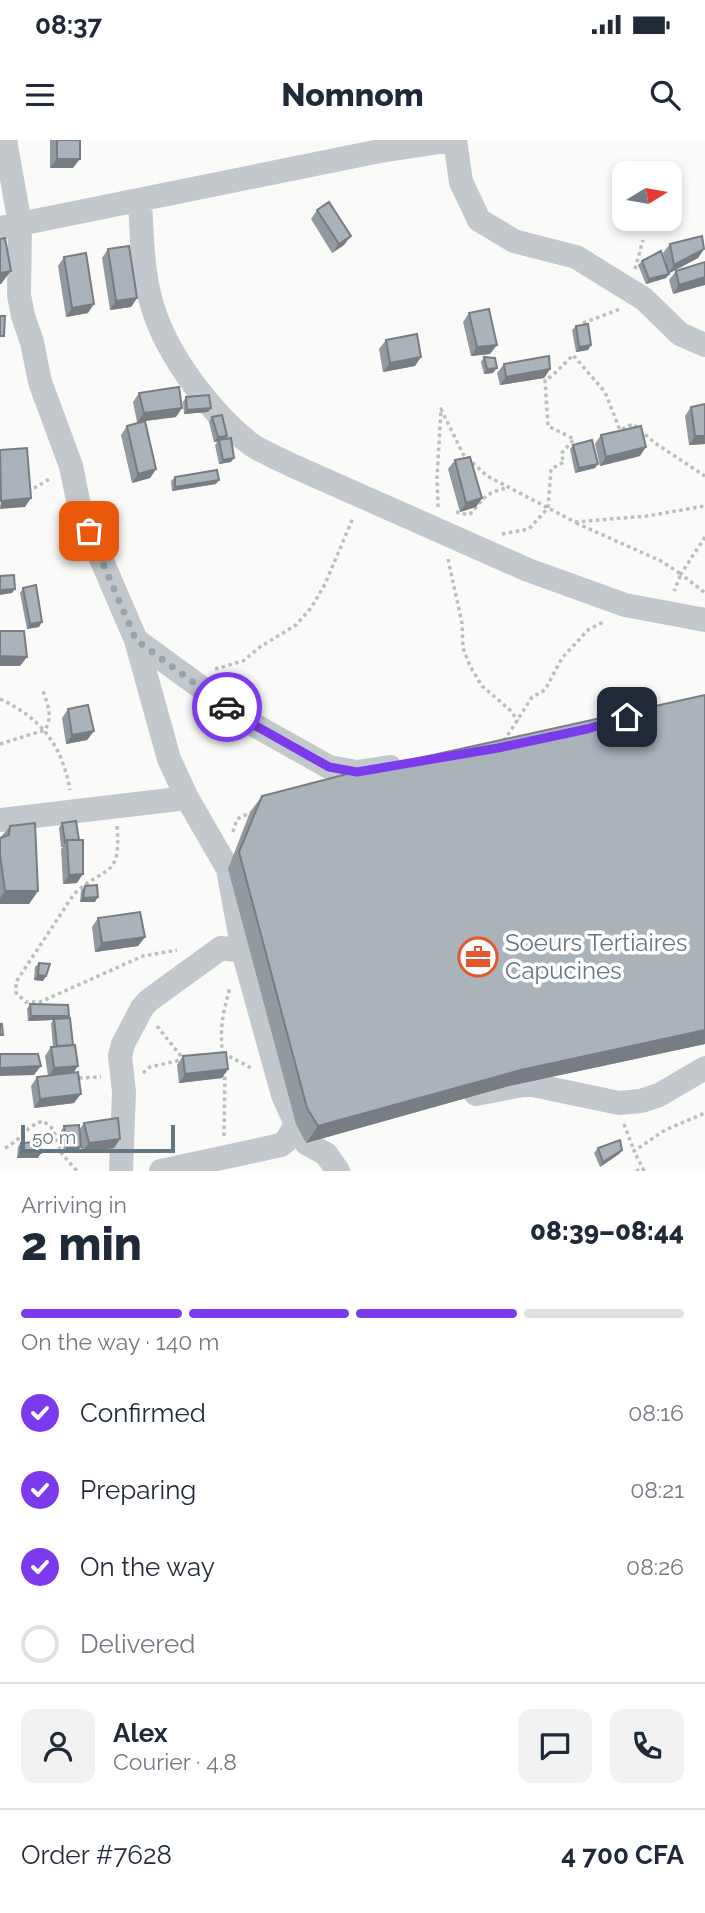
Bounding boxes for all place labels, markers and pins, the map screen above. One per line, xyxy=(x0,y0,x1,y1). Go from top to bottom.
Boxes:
pin xyxy=(59,501,119,561)
pin xyxy=(597,687,657,747)
place label: Soeurs Tertiaires Capucines xyxy=(505,928,687,985)
office icon: Soeurs Tertiaires Capucines xyxy=(457,936,499,978)

